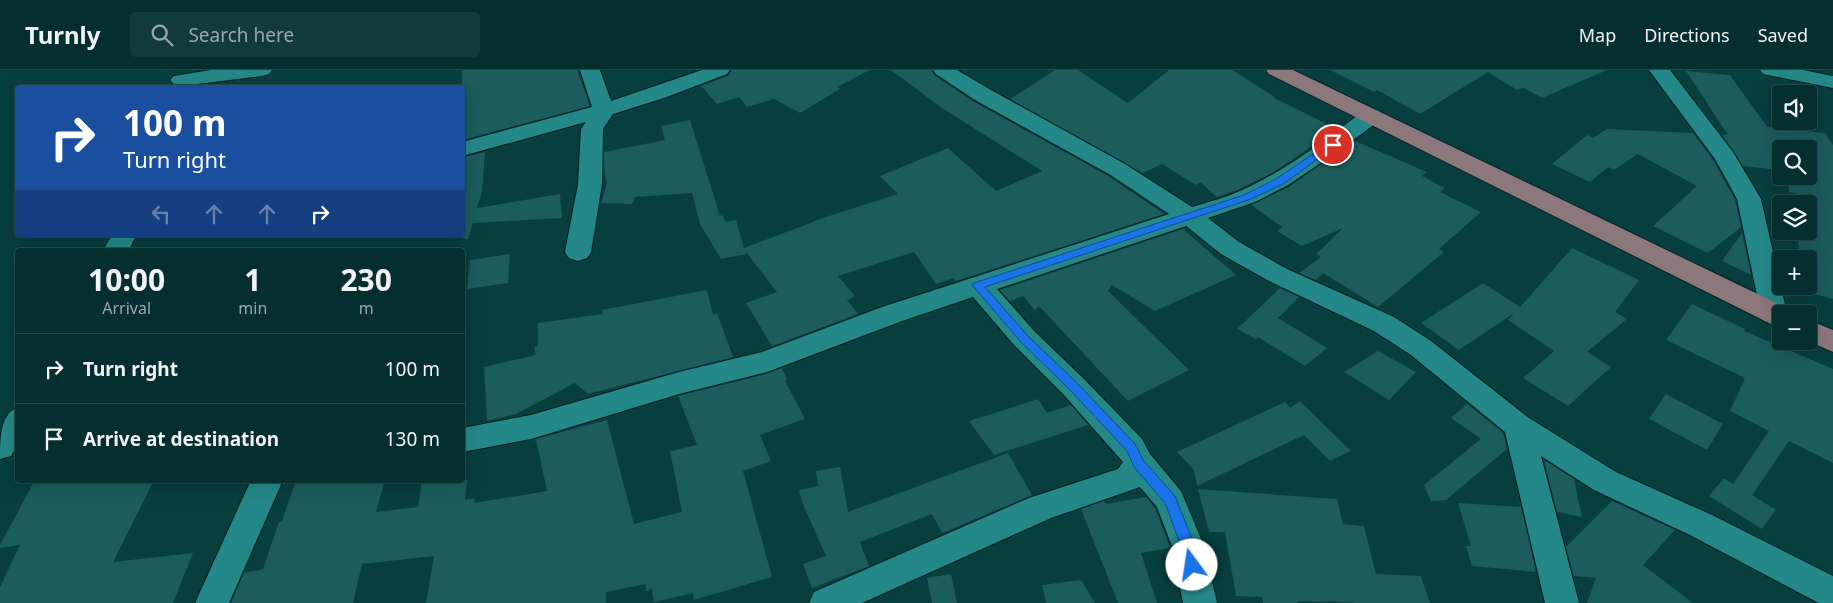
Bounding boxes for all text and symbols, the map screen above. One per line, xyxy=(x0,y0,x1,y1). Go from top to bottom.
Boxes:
search box xyxy=(130,12,480,57)
text: Turnly xyxy=(25,18,100,51)
icon: search xyxy=(148,21,176,49)
text: Search here xyxy=(188,22,294,48)
text: Map xyxy=(1579,23,1616,47)
text: Directions xyxy=(1644,23,1730,47)
text: Saved xyxy=(1758,23,1808,47)
map controls xyxy=(1772,85,1817,350)
button: sound xyxy=(1772,85,1817,130)
text: 100 m xyxy=(123,99,226,146)
icon: right xyxy=(40,105,105,170)
pin xyxy=(1312,124,1354,166)
icon: arrive xyxy=(1319,131,1347,159)
button: search xyxy=(1772,140,1817,185)
text: Turn right xyxy=(123,144,226,174)
button: layers xyxy=(1772,195,1817,240)
icon: left xyxy=(147,200,175,228)
icon: ahead xyxy=(200,200,228,228)
icon: ahead xyxy=(253,200,281,228)
icon: right xyxy=(306,200,334,228)
button: + xyxy=(1772,250,1817,295)
text: 10:00 xyxy=(88,259,165,300)
text: 1 xyxy=(244,259,261,300)
text: 230 xyxy=(340,259,392,300)
text: Arrival xyxy=(102,297,151,319)
text: min xyxy=(238,297,267,319)
text: m xyxy=(359,297,374,319)
button: − xyxy=(1772,305,1817,350)
icon: right xyxy=(40,355,68,383)
text: Turn right xyxy=(83,356,178,382)
text: 100 m xyxy=(385,356,440,382)
icon: arrive xyxy=(40,425,68,453)
text: Arrive at destination xyxy=(83,426,279,452)
text: 130 m xyxy=(385,426,440,452)
position arrow xyxy=(1165,538,1217,590)

